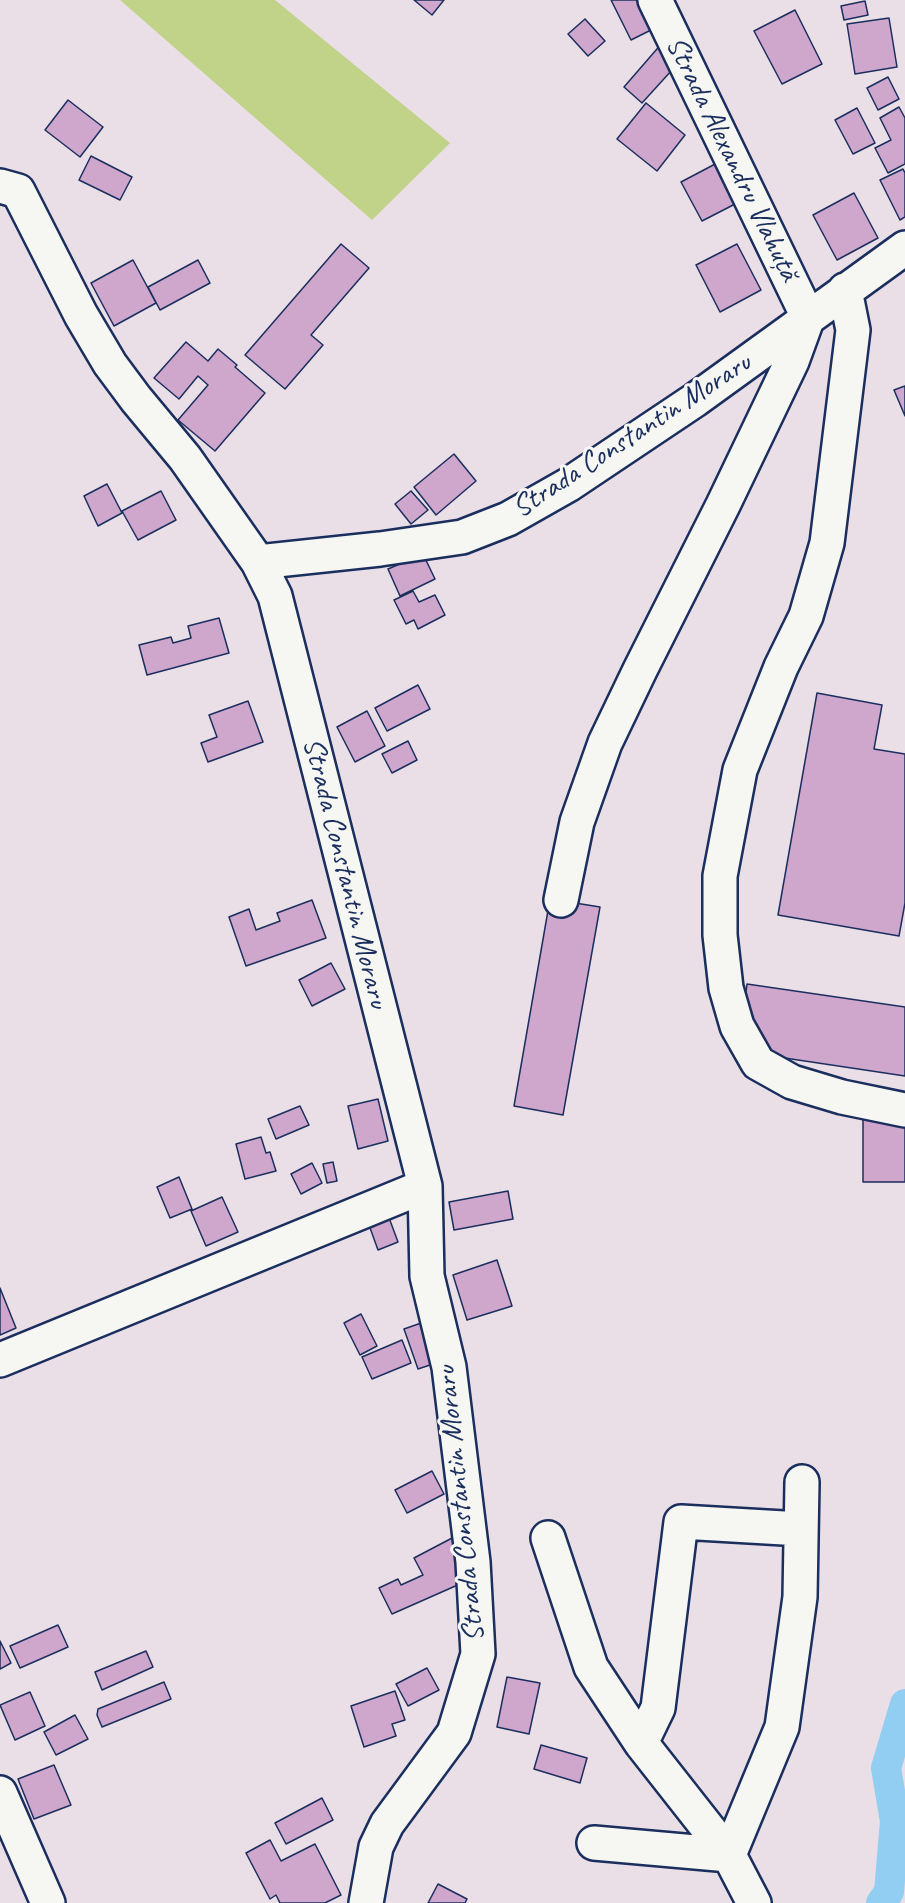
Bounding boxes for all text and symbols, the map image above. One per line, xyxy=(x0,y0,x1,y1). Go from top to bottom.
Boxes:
street label: Strada Alexandru Vlahuță xyxy=(657,31,807,287)
street label: Strada Constantin Moraru xyxy=(506,345,758,527)
street label: Strada Constantin Moraru xyxy=(294,734,396,1012)
street label: Strada Constantin Moraru xyxy=(429,1364,493,1644)

